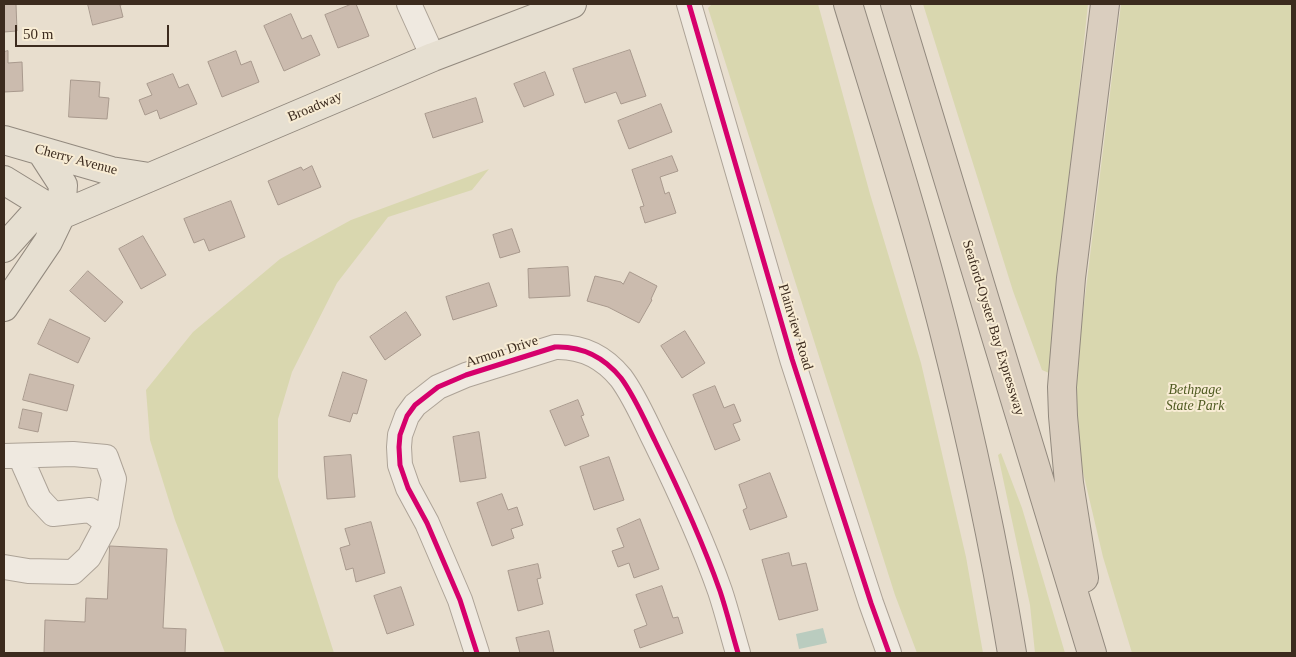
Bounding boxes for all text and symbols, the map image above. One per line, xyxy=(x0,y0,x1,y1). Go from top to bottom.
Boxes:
scale bar xyxy=(18,15,171,47)
text: 50 m xyxy=(23,26,53,42)
street label: Broadway xyxy=(285,88,345,126)
street label: Cherry Avenue xyxy=(33,141,119,179)
street label: Seaford-Oyster Bay Expressway xyxy=(958,238,1028,418)
street label: Plainview Road xyxy=(774,282,816,372)
street label: Armon Drive xyxy=(464,332,540,372)
park label: Bethpage State Park xyxy=(1166,382,1224,414)

